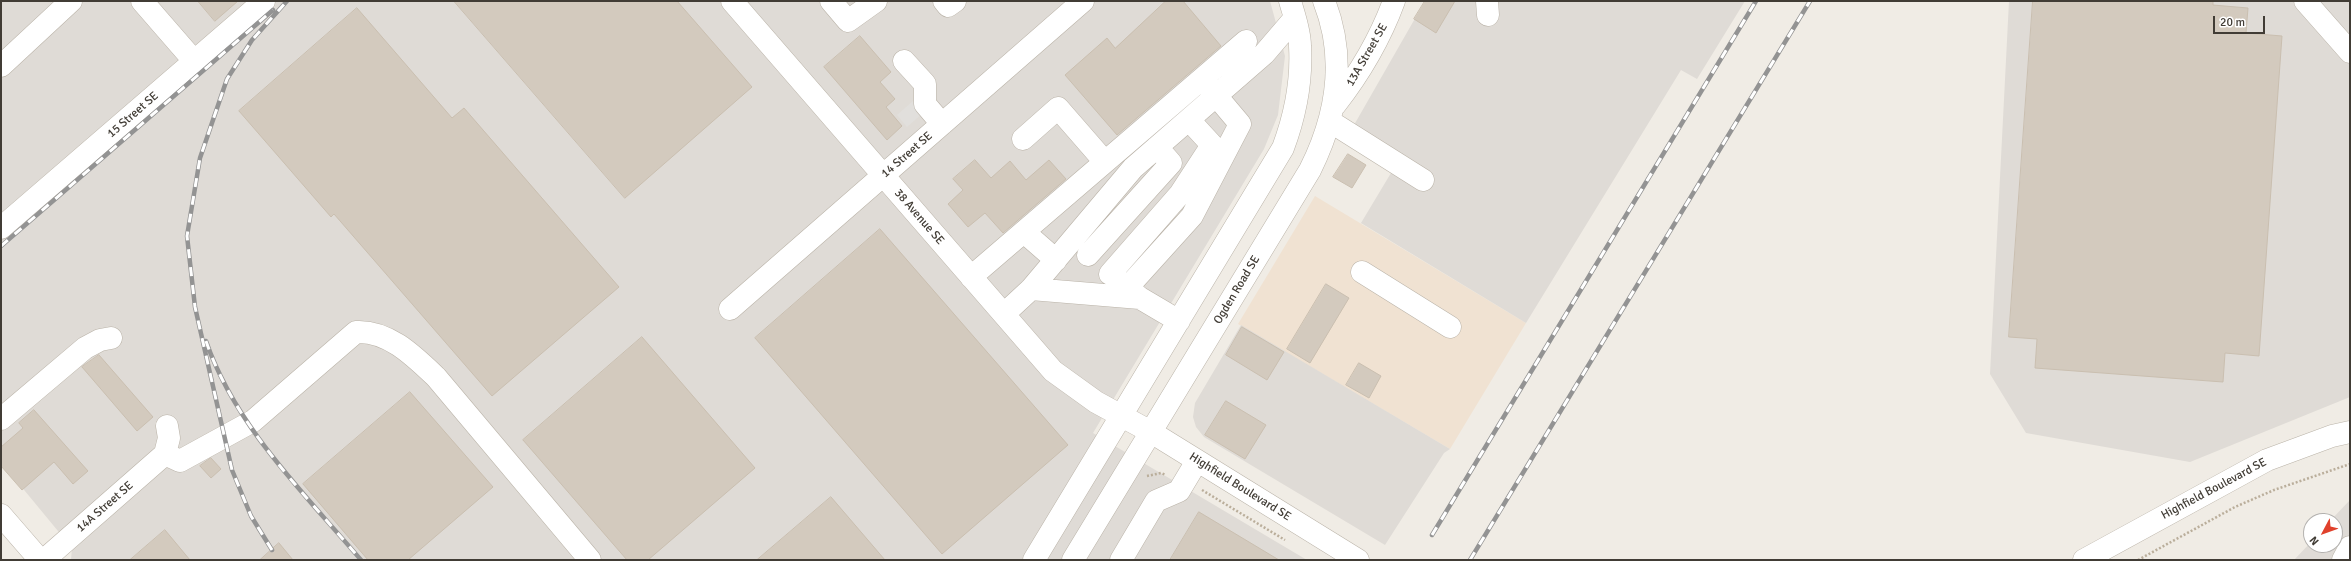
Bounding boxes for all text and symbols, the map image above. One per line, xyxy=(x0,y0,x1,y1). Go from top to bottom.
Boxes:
scale bar xyxy=(2215,8,2267,34)
text: 20 m xyxy=(2220,15,2245,30)
street label: 13A Street SE xyxy=(1343,21,1391,89)
street label: 15 Street SE xyxy=(105,89,161,141)
street label: 14 Street SE xyxy=(879,129,935,181)
street label: 38 Avenue SE xyxy=(891,186,947,248)
street label: Ogden Road SE xyxy=(1211,253,1263,327)
street label: Highfield Boulevard SE xyxy=(1186,450,1294,524)
street label: Highfield Boulevard SE xyxy=(2159,455,2269,523)
street label: 14A Street SE xyxy=(74,479,136,535)
north arrow xyxy=(2303,513,2343,553)
text: N xyxy=(2307,533,2322,548)

